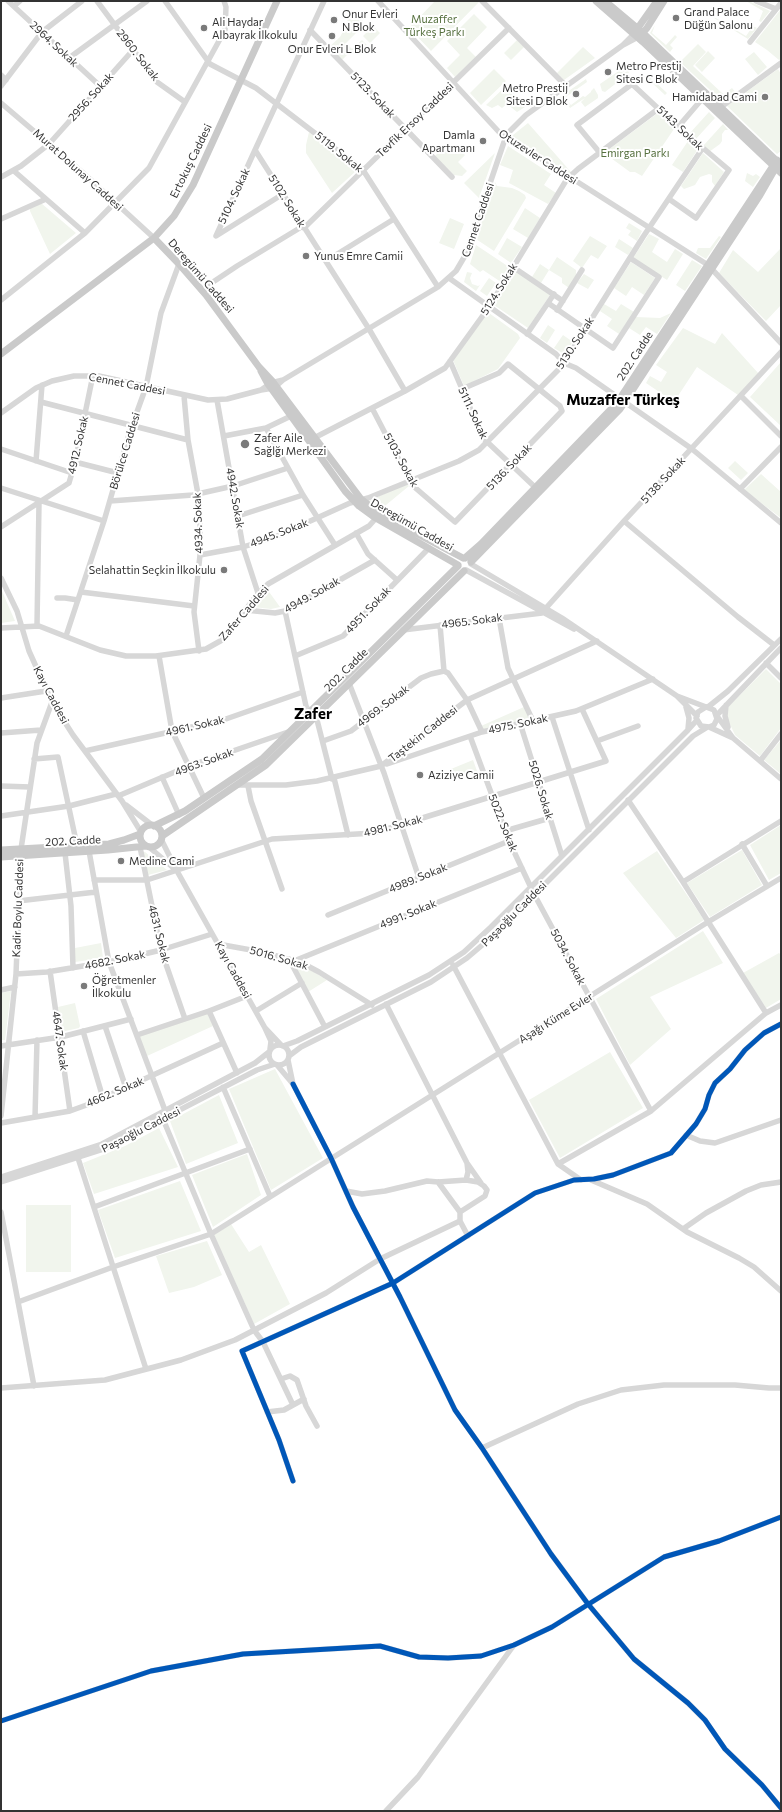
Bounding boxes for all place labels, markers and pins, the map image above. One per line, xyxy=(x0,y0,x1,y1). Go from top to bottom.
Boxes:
place label: Grand Palace Düğün Salonu xyxy=(684,5,753,31)
place label: Onur Evleri N Blok xyxy=(342,7,398,33)
marker: Grand Palace Düğün Salonu xyxy=(671,13,681,23)
place label: Ali Haydar Albayrak İlkokulu xyxy=(212,15,298,41)
marker: Onur Evleri N Blok xyxy=(329,15,339,25)
marker: Ali Haydar Albayrak İlkokulu xyxy=(199,23,209,33)
marker: Onur Evleri L Blok xyxy=(327,31,337,41)
place label: Onur Evleri L Blok xyxy=(288,42,376,56)
place label: Metro Prestij Sitesi C Blok xyxy=(616,59,682,85)
marker: Metro Prestij Sitesi C Blok xyxy=(603,67,613,77)
place label: Metro Prestij Sitesi D Blok xyxy=(502,81,568,107)
marker: Metro Prestij Sitesi D Blok xyxy=(571,89,581,99)
place label: Hamidabad Cami xyxy=(672,90,757,104)
marker: Hamidabad Cami xyxy=(760,92,770,102)
place label: Damla Apartmanı xyxy=(422,128,475,154)
marker: Damla Apartmanı xyxy=(478,136,488,146)
place label: Yunus Emre Camii xyxy=(314,249,403,263)
marker: Yunus Emre Camii xyxy=(301,251,311,261)
place label: Zafer Aile Sağlğı Merkezi xyxy=(254,431,326,457)
marker: Zafer Aile Sağlğı Merkezi xyxy=(239,438,251,450)
place label: Selahattin Seçkin İlkokulu xyxy=(89,563,216,577)
marker: Selahattin Seçkin İlkokulu xyxy=(219,565,229,575)
place label: Aziziye Camii xyxy=(428,768,494,782)
marker: Aziziye Camii xyxy=(415,770,425,780)
place label: Medine Cami xyxy=(129,854,194,868)
marker: Medine Cami xyxy=(116,856,126,866)
place label: Öğretmenler İlkokulu xyxy=(92,973,156,999)
marker: Öğretmenler İlkokulu xyxy=(79,981,89,991)

